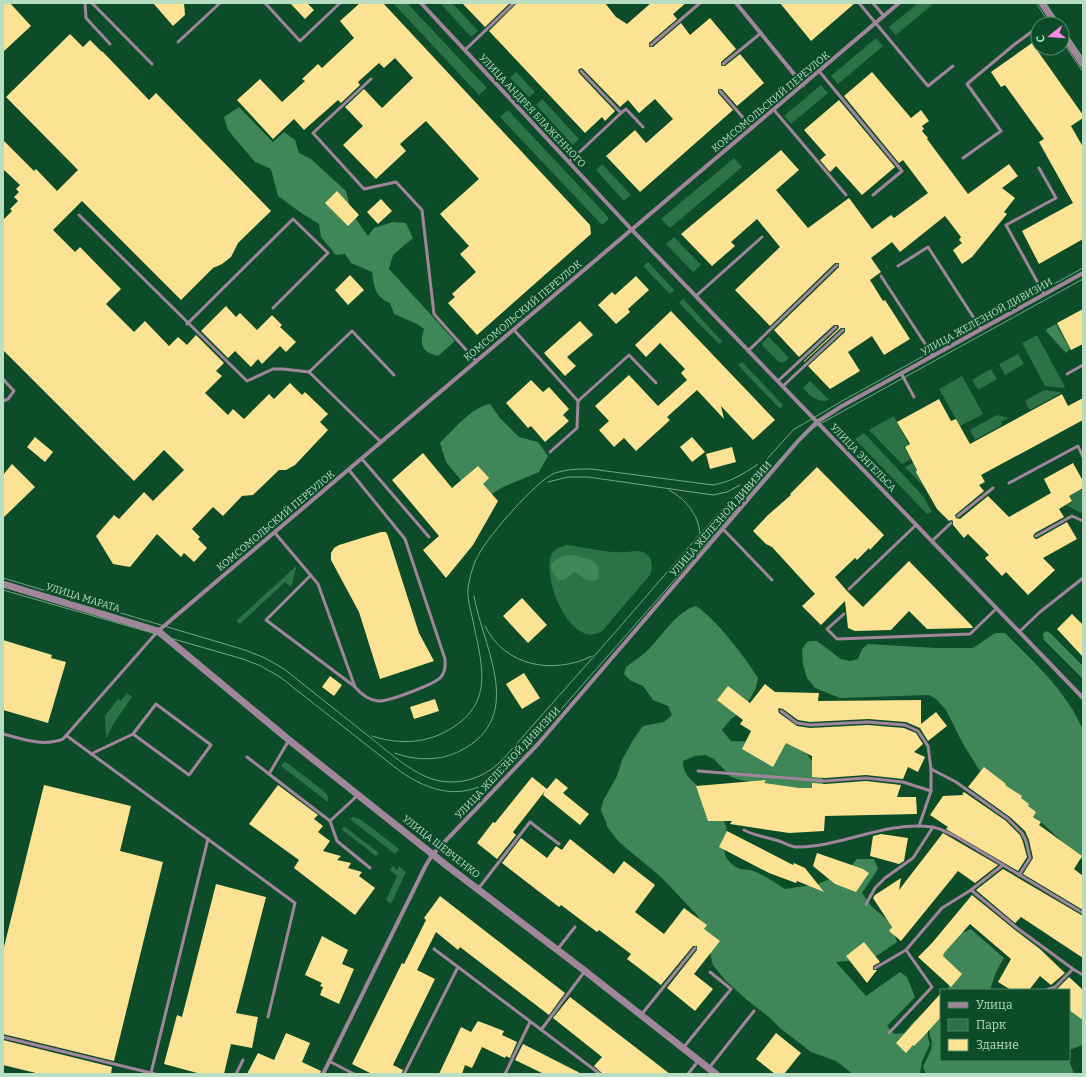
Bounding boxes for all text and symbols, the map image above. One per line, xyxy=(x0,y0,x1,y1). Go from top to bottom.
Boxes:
north arrow xyxy=(1030,16,1070,56)
text: С xyxy=(1034,34,1048,44)
street label: КОМСОМОЛЬСКИЙ ПЕРЕУЛОК xyxy=(709,48,832,155)
street label: УЛИЦА АНДРЕЯ БЛАЖЕННОГО xyxy=(476,52,588,170)
street label: КОМСОМОЛЬСКИЙ ПЕРЕУЛОК xyxy=(461,257,584,364)
street label: УЛИЦА ЖЕЛЕЗНОЙ ДИВИЗИИ xyxy=(919,275,1055,358)
street label: УЛИЦА ЭНГЕЛЬСА xyxy=(828,422,899,495)
street label: УЛИЦА ЖЕЛЕЗНОЙ ДИВИЗИИ xyxy=(667,458,774,579)
street label: КОМСОМОЛЬСКИЙ ПЕРЕУЛОК xyxy=(214,467,337,574)
street label: УЛИЦА МАРАТА xyxy=(44,581,122,615)
street label: УЛИЦА ЖЕЛЕЗНОЙ ДИВИЗИИ xyxy=(452,704,563,821)
street label: УЛИЦА ШЕВЧЕНКО xyxy=(400,813,482,881)
legend xyxy=(940,989,1070,1061)
text: Улица xyxy=(976,998,1013,1012)
text: Парк xyxy=(976,1018,1006,1032)
text: Здание xyxy=(976,1038,1019,1052)

